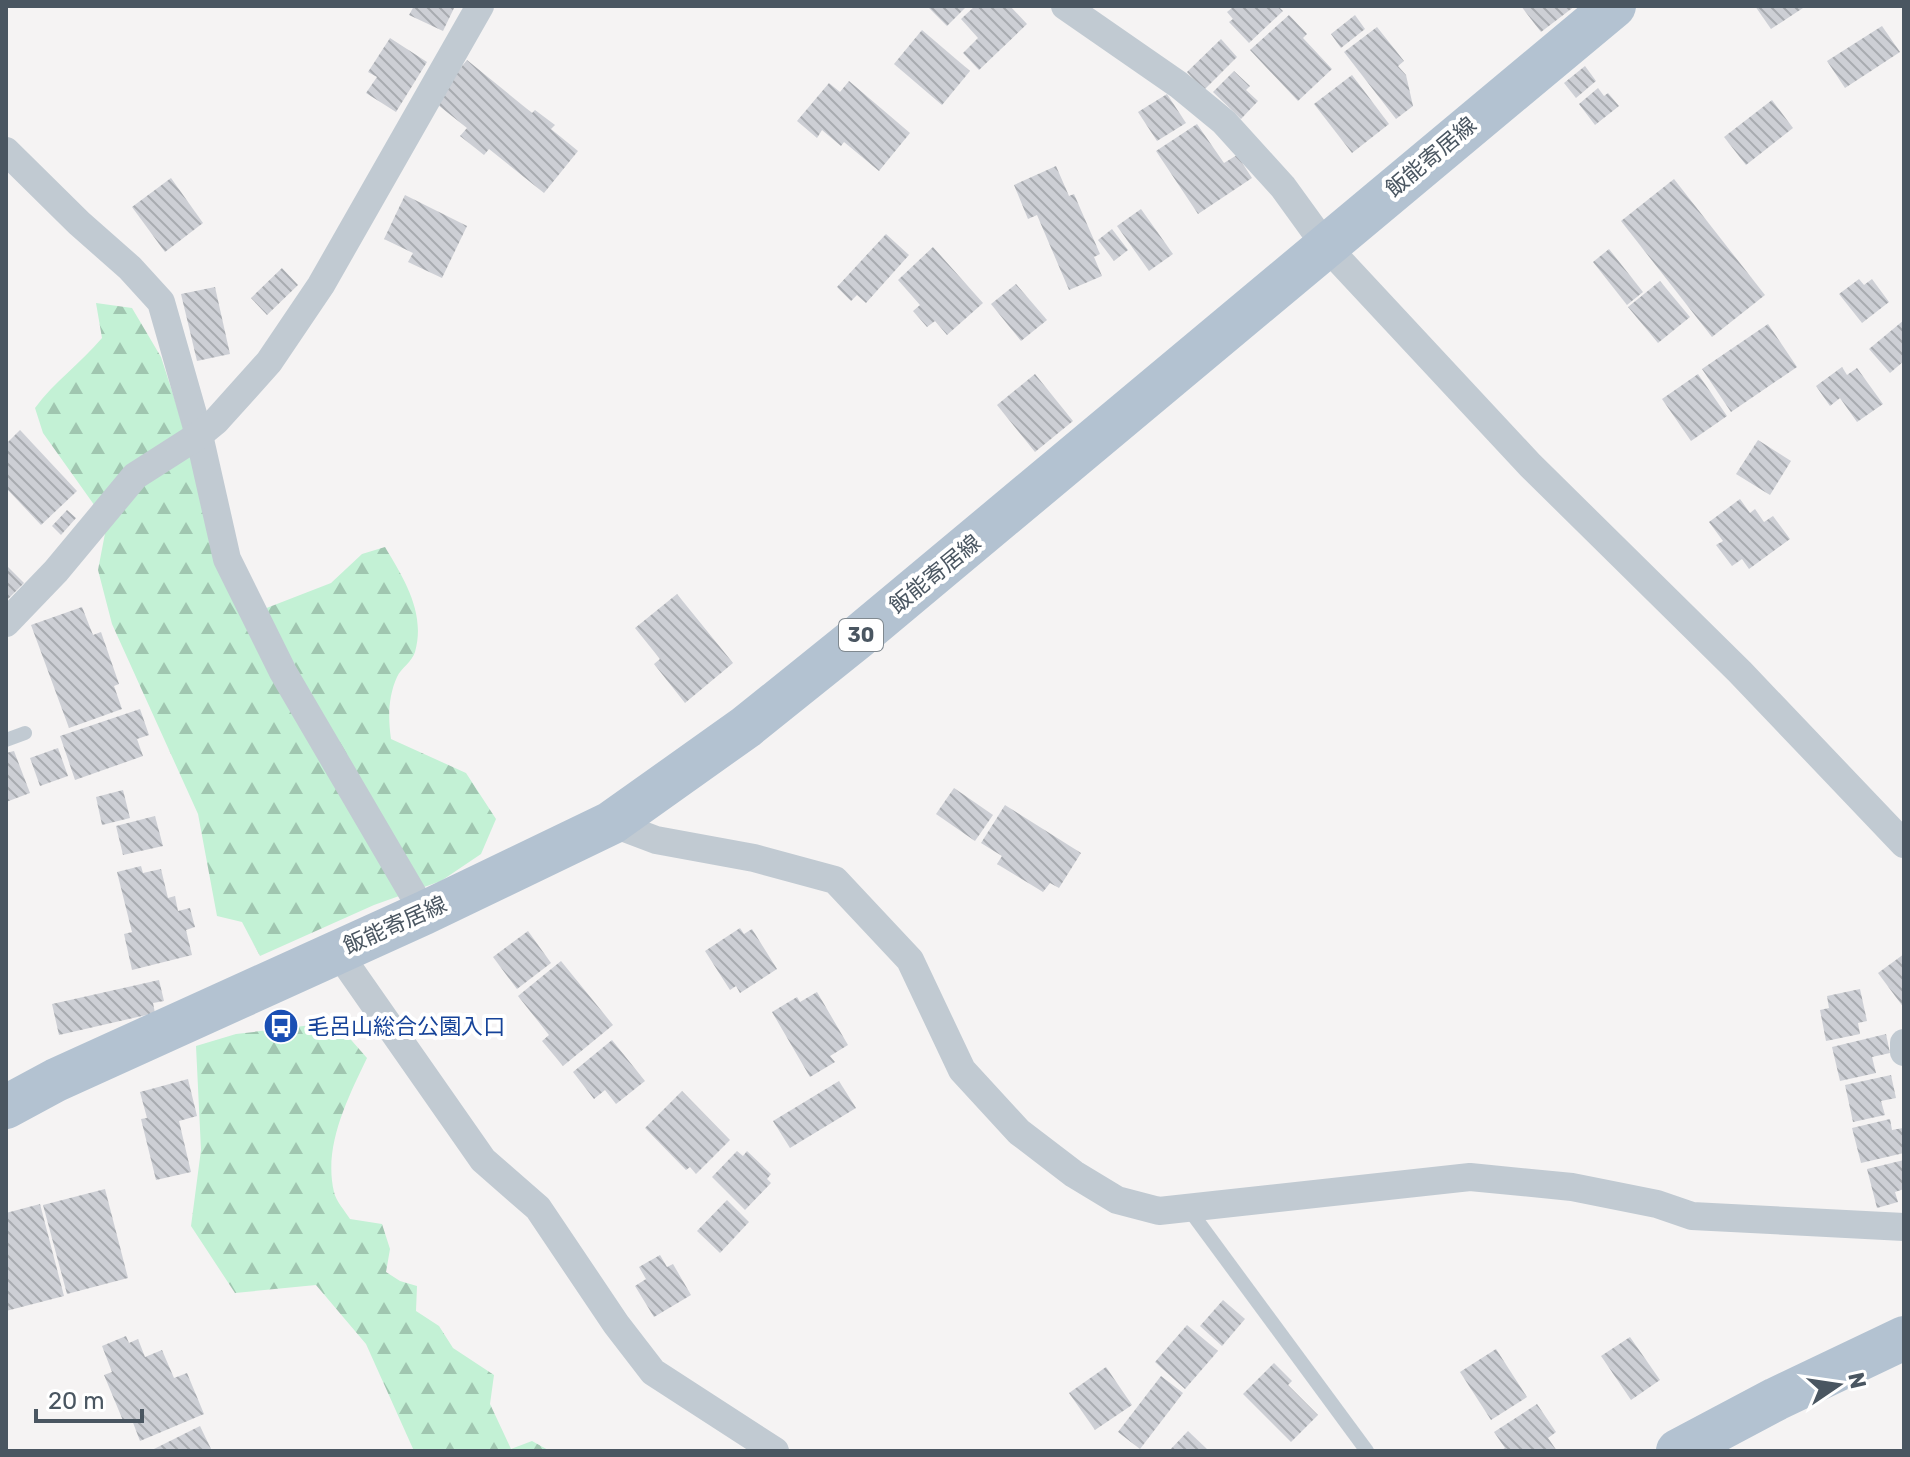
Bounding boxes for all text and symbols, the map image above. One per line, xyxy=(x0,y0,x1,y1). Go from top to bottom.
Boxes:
street label: 飯能寄居線 xyxy=(1380,111,1482,203)
street label: 飯能寄居線 xyxy=(884,529,986,619)
road number: 30 xyxy=(839,619,883,651)
street label: 飯能寄居線 xyxy=(339,890,451,960)
bus stop icon: 毛呂山総合公園入口 xyxy=(262,1007,300,1045)
place label: 毛呂山総合公園入口 xyxy=(307,1013,505,1040)
north arrow xyxy=(1798,1345,1878,1425)
text: N xyxy=(1842,1370,1872,1391)
scale bar xyxy=(36,1373,142,1423)
text: 20 m xyxy=(48,1387,105,1415)

